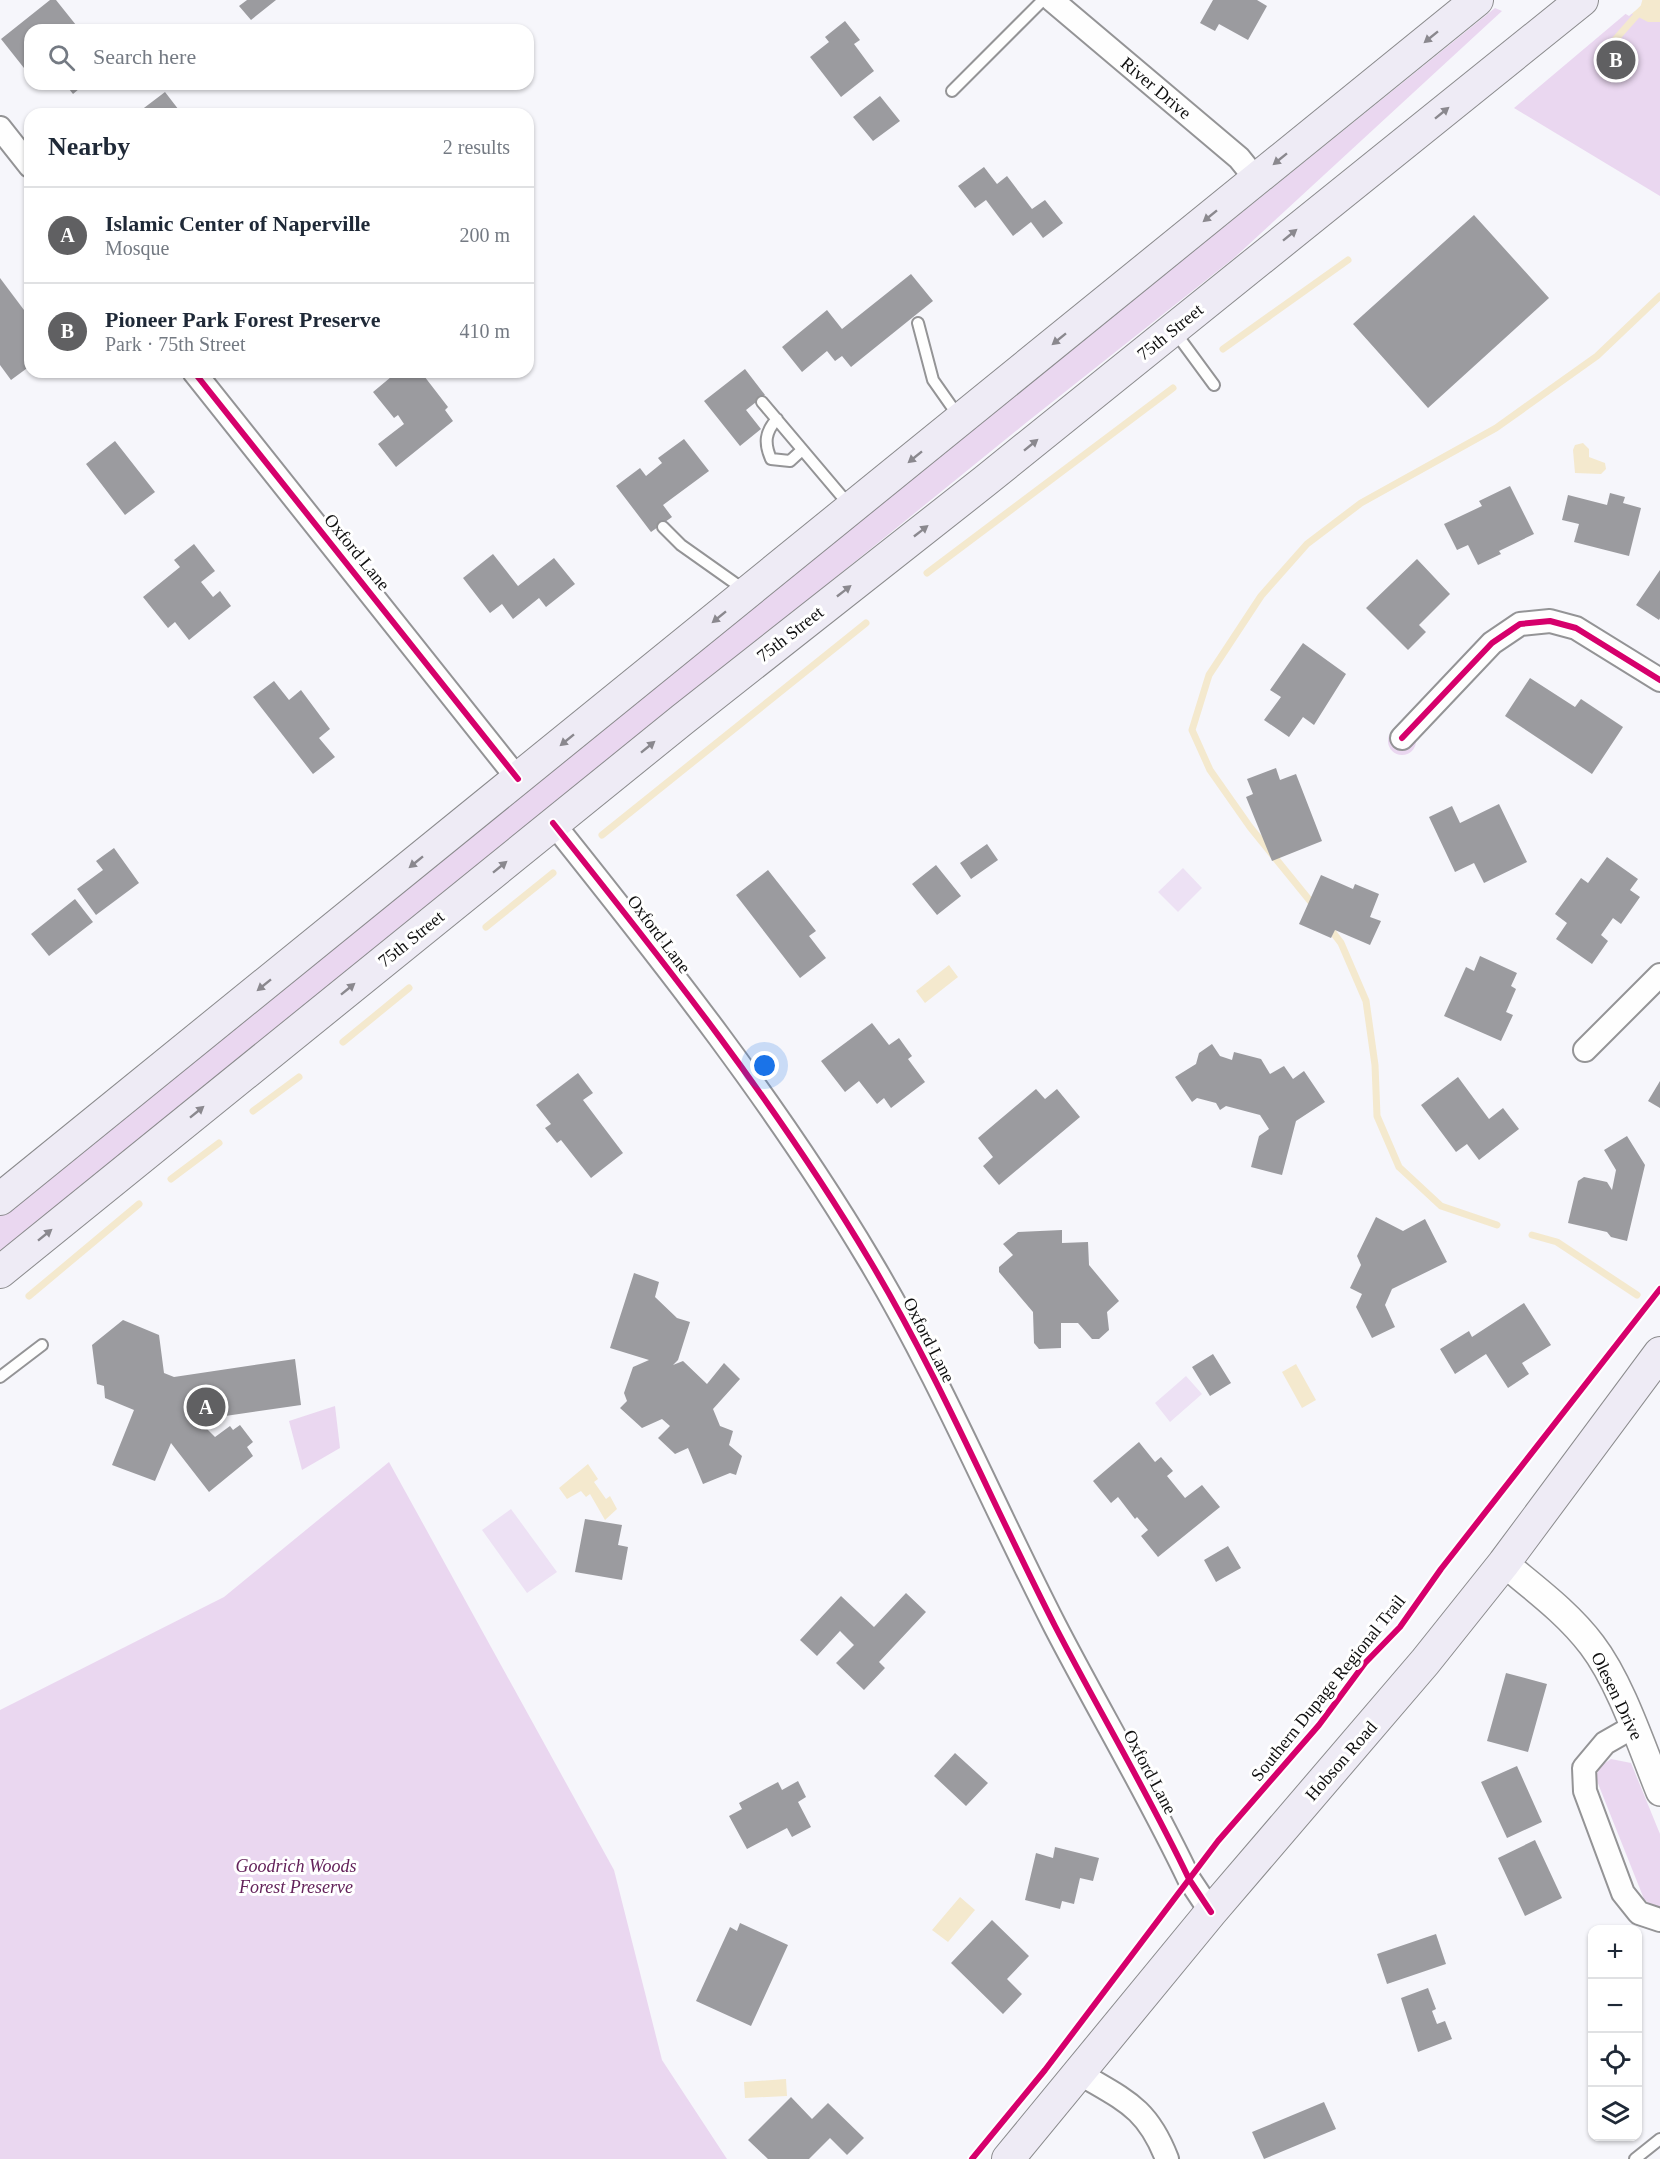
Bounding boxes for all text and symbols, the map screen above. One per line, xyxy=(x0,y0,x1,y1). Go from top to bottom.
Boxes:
search box xyxy=(24,24,534,90)
one-way arrow xyxy=(1423,30,1439,43)
pin: B xyxy=(1596,38,1636,82)
icon: search xyxy=(45,41,78,74)
text: Search here xyxy=(93,44,196,69)
street label: River Drive xyxy=(1117,53,1195,123)
one-way arrow xyxy=(1434,107,1449,120)
text: Nearby xyxy=(48,132,130,161)
text: 2 results xyxy=(443,136,510,158)
one-way arrow xyxy=(1272,153,1287,165)
one-way arrow xyxy=(1203,209,1218,221)
text: Islamic Center of Naperville xyxy=(105,211,370,236)
text: A xyxy=(60,224,75,246)
text: 200 m xyxy=(459,224,510,246)
one-way arrow xyxy=(1282,229,1298,242)
text: Mosque xyxy=(105,237,169,259)
street label: 75th Street xyxy=(1133,300,1207,364)
text: Pioneer Park Forest Preserve xyxy=(105,307,381,332)
text: B xyxy=(61,320,74,342)
text: 410 m xyxy=(459,320,510,342)
one-way arrow xyxy=(1052,332,1067,345)
text: Park · 75th Street xyxy=(105,333,246,355)
one-way arrow xyxy=(1023,438,1039,451)
one-way arrow xyxy=(908,450,923,462)
street label: Oxford Lane xyxy=(320,510,394,594)
one-way arrow xyxy=(913,526,928,538)
one-way arrow xyxy=(836,586,851,598)
street label: 75th Street xyxy=(753,602,827,666)
one-way arrow xyxy=(712,610,727,623)
one-way arrow xyxy=(559,733,575,746)
one-way arrow xyxy=(640,742,655,754)
one-way arrow xyxy=(408,856,424,869)
one-way arrow xyxy=(492,860,508,873)
street label: Oxford Lane xyxy=(623,891,695,977)
street label: 75th Street xyxy=(374,907,448,971)
one-way arrow xyxy=(257,978,272,991)
one-way arrow xyxy=(340,983,356,996)
your location xyxy=(750,1051,779,1080)
one-way arrow xyxy=(189,1106,205,1119)
one-way arrow xyxy=(38,1230,53,1242)
street label: Oxford Lane xyxy=(899,1294,959,1386)
pin: A xyxy=(186,1384,226,1430)
street label: Southern Dupage Regional Trail xyxy=(1247,1591,1409,1785)
street label: Olesen Drive xyxy=(1587,1649,1647,1743)
street label: Hobson Road xyxy=(1301,1717,1381,1805)
street label: Oxford Lane xyxy=(1119,1726,1181,1818)
park label: Goodrich Woods Forest Preserve xyxy=(236,1856,356,1897)
map controls xyxy=(1588,1925,1642,2141)
button: + xyxy=(1588,1925,1642,1979)
button: − xyxy=(1588,1979,1642,2033)
button: locate xyxy=(1588,2033,1642,2087)
button: layers xyxy=(1588,2087,1642,2141)

